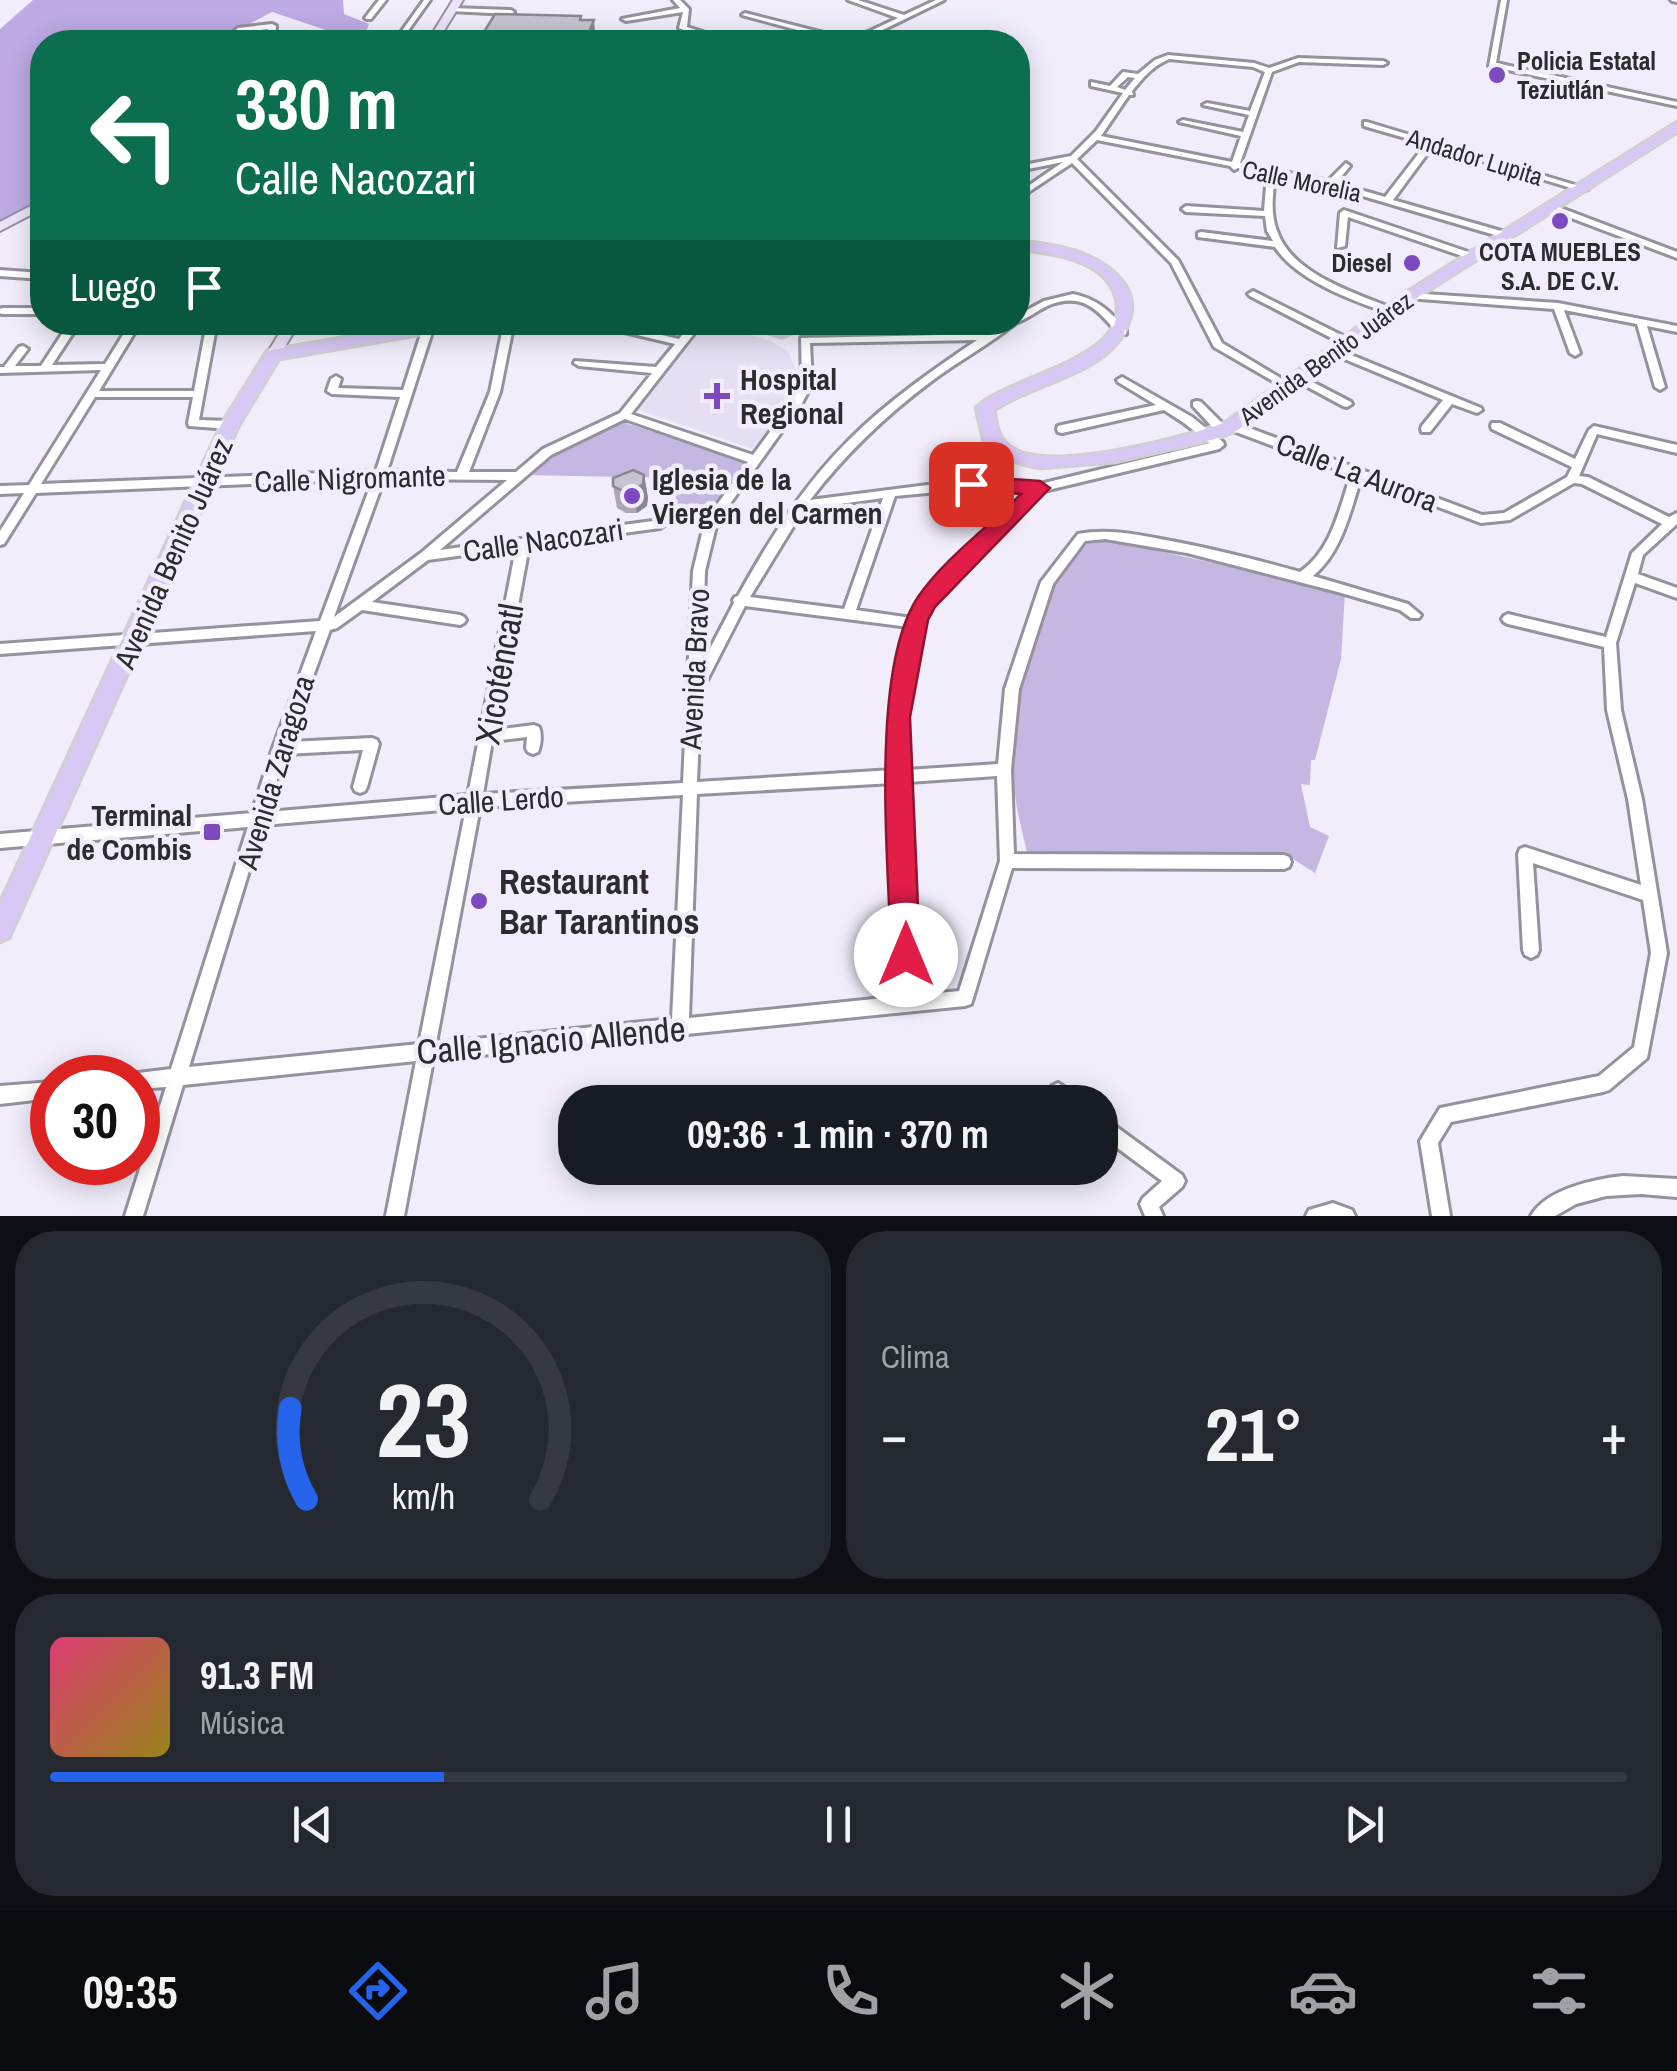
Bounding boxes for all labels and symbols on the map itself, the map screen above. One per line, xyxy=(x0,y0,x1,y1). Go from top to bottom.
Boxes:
place label: Policia Estatal Teziutlán xyxy=(1517,44,1656,107)
marker: Policia Estatal Teziutlán xyxy=(1486,64,1508,86)
street label: Andador Lupita xyxy=(1402,120,1548,194)
street label: Calle Morelia xyxy=(1239,152,1365,210)
marker: COTA MUEBLES S.A. DE C.V. xyxy=(1549,210,1571,232)
place label: COTA MUEBLES S.A. DE C.V. xyxy=(1479,235,1641,298)
place label: Diesel xyxy=(1332,246,1392,280)
marker: Diesel xyxy=(1401,252,1423,274)
street label: Avenida Benito Juárez xyxy=(1231,283,1420,433)
place label: Hospital Regional xyxy=(740,359,844,433)
marker: Hospital Regional xyxy=(704,383,730,409)
street label: Calle La Aurora xyxy=(1271,423,1444,521)
street label: Avenida Benito Juárez xyxy=(104,431,242,676)
pin xyxy=(929,442,1014,527)
street label: Calle Nigromante xyxy=(254,455,446,501)
place label: Iglesia de la Viergen del Carmen xyxy=(652,459,883,533)
marker: Iglesia de la Viergen del Carmen xyxy=(621,485,643,507)
street label: Calle Nacozari xyxy=(460,509,626,571)
street label: Avenida Bravo xyxy=(670,588,718,751)
street label: Xicoténcatl xyxy=(464,600,534,748)
street label: Avenida Zaragoza xyxy=(226,670,324,875)
street label: Calle Lerdo xyxy=(437,776,565,824)
place label: Terminal de Combis xyxy=(66,795,192,869)
marker: Terminal de Combis xyxy=(201,821,223,843)
place label: Restaurant Bar Tarantinos xyxy=(499,858,699,945)
marker: Restaurant Bar Tarantinos xyxy=(468,890,490,912)
position arrow xyxy=(854,903,958,1007)
street label: Calle Ignacio Allende xyxy=(415,1005,687,1075)
speed limit sign: 30 xyxy=(30,1055,160,1185)

